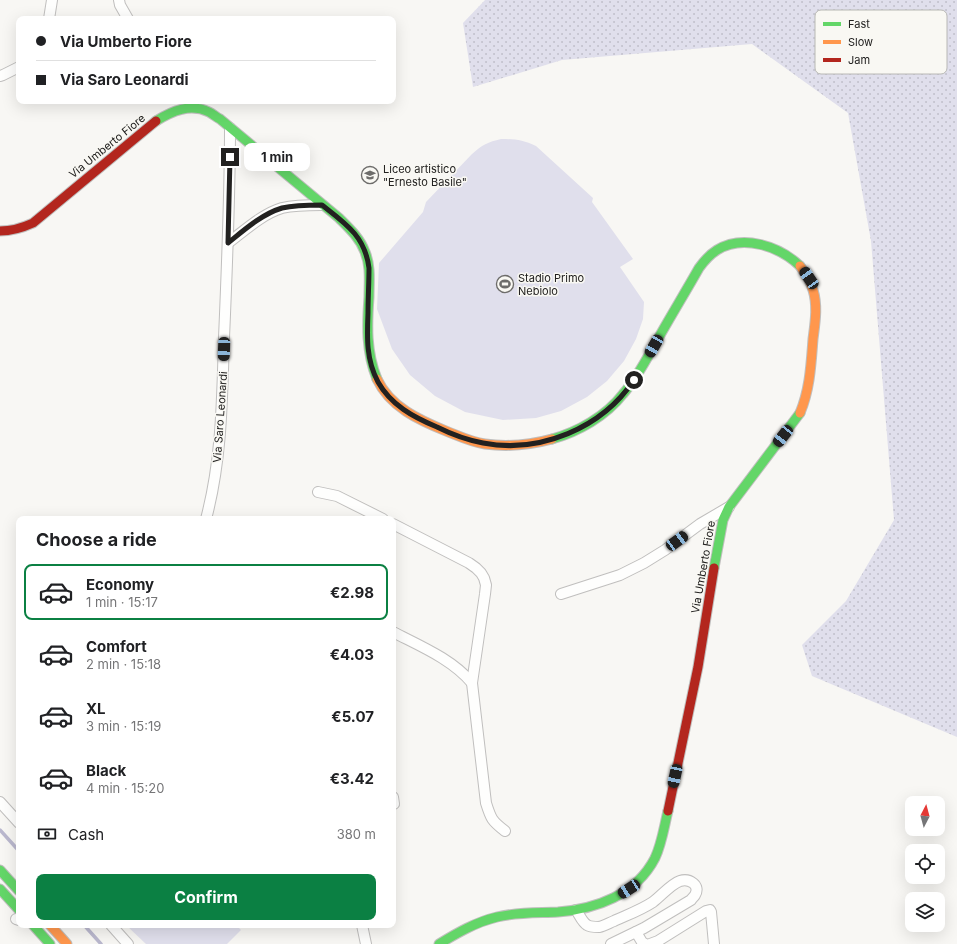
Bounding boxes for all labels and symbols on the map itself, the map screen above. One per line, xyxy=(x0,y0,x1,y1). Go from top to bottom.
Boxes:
legend xyxy=(815,10,947,74)
text: Fast xyxy=(848,17,870,31)
text: Slow xyxy=(848,35,873,49)
text: Jam xyxy=(848,53,870,67)
street label: Via Umberto Fiore xyxy=(66,111,148,181)
callout: 1 min xyxy=(244,143,310,171)
route end xyxy=(221,148,239,166)
place label: Liceo artistico "Ernesto Basile" xyxy=(383,162,467,189)
school or university icon: Liceo artistico "Ernesto Basile" xyxy=(360,165,380,185)
car xyxy=(797,265,821,291)
place label: Stadio Primo Nebiolo xyxy=(518,271,585,298)
sports icon: Stadio Primo Nebiolo xyxy=(495,274,515,294)
car xyxy=(643,333,665,359)
car xyxy=(218,337,230,361)
street label: Via Saro Leonardi xyxy=(210,371,230,463)
route start xyxy=(625,371,643,389)
car xyxy=(771,423,795,449)
street label: Via Umberto Fiore xyxy=(688,519,718,615)
car xyxy=(664,529,690,553)
car xyxy=(667,763,683,789)
north arrow xyxy=(905,796,945,836)
car xyxy=(616,877,642,901)

